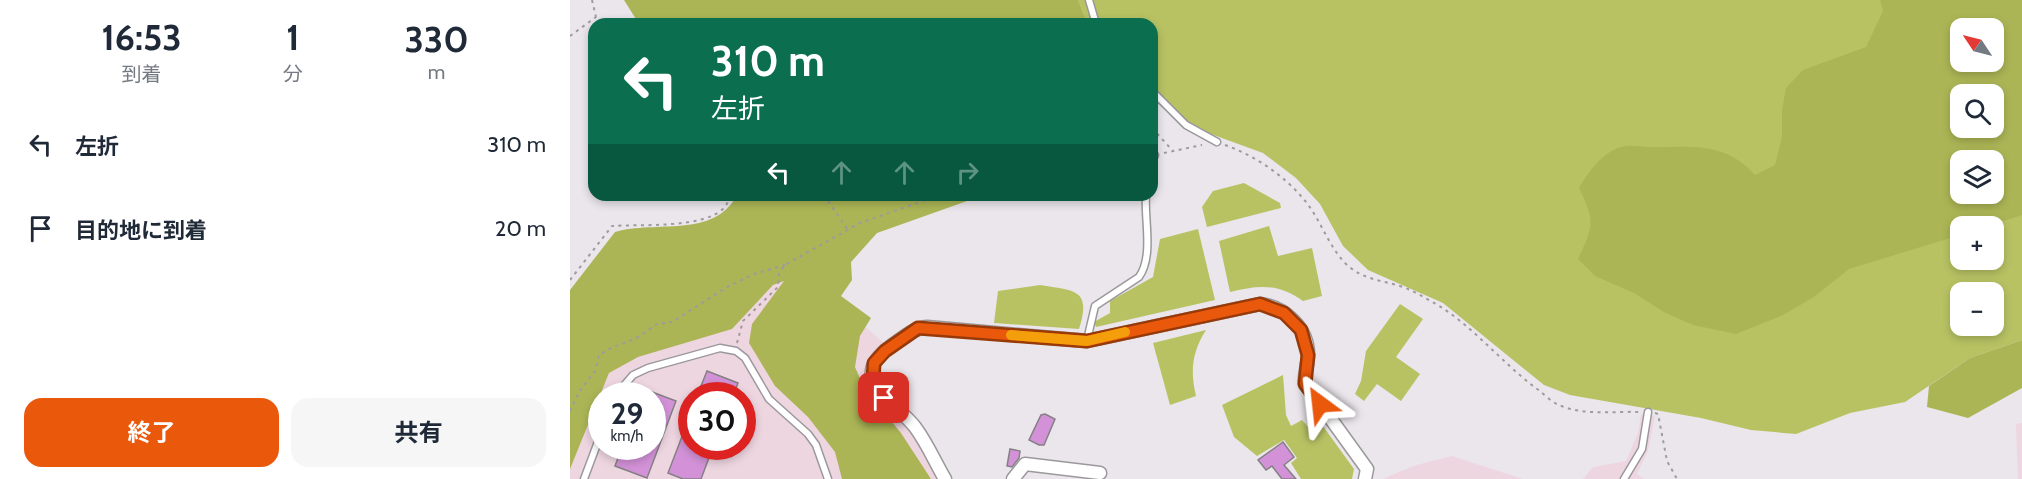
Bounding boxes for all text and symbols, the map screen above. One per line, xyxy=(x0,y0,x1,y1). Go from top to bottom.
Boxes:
text: 16:53 xyxy=(101,15,182,59)
text: 1 xyxy=(286,15,300,59)
text: 330 xyxy=(404,17,469,61)
north arrow xyxy=(1950,18,2004,72)
map controls xyxy=(1950,18,2004,336)
text: 310 m xyxy=(711,35,825,87)
icon: left xyxy=(612,42,690,120)
text: m xyxy=(428,60,445,84)
text: 到着 xyxy=(122,62,162,86)
text: 分 xyxy=(283,62,303,86)
button: search xyxy=(1950,84,2004,138)
text: 左折 xyxy=(711,92,765,125)
icon: left xyxy=(24,128,57,161)
text: 310 m xyxy=(487,131,546,158)
text: 左折 xyxy=(75,133,119,160)
button: layers xyxy=(1950,150,2004,204)
icon: left xyxy=(762,156,795,189)
icon: ahead xyxy=(825,156,858,189)
icon: ahead xyxy=(888,156,921,189)
icon: right xyxy=(951,156,984,189)
icon: arrive xyxy=(24,212,57,245)
text: 20 m xyxy=(495,215,546,242)
button: + xyxy=(1950,216,2004,270)
text: 目的地に到着 xyxy=(75,217,207,244)
button: − xyxy=(1950,282,2004,336)
pin xyxy=(858,372,909,423)
position arrow xyxy=(1288,372,1352,436)
icon: arrive xyxy=(867,381,900,414)
speed limit sign: 30 xyxy=(678,382,756,460)
text: 29 xyxy=(611,395,643,432)
button: 終了 xyxy=(24,398,279,467)
button: 共有 xyxy=(291,398,546,467)
text: km/h xyxy=(611,427,643,445)

